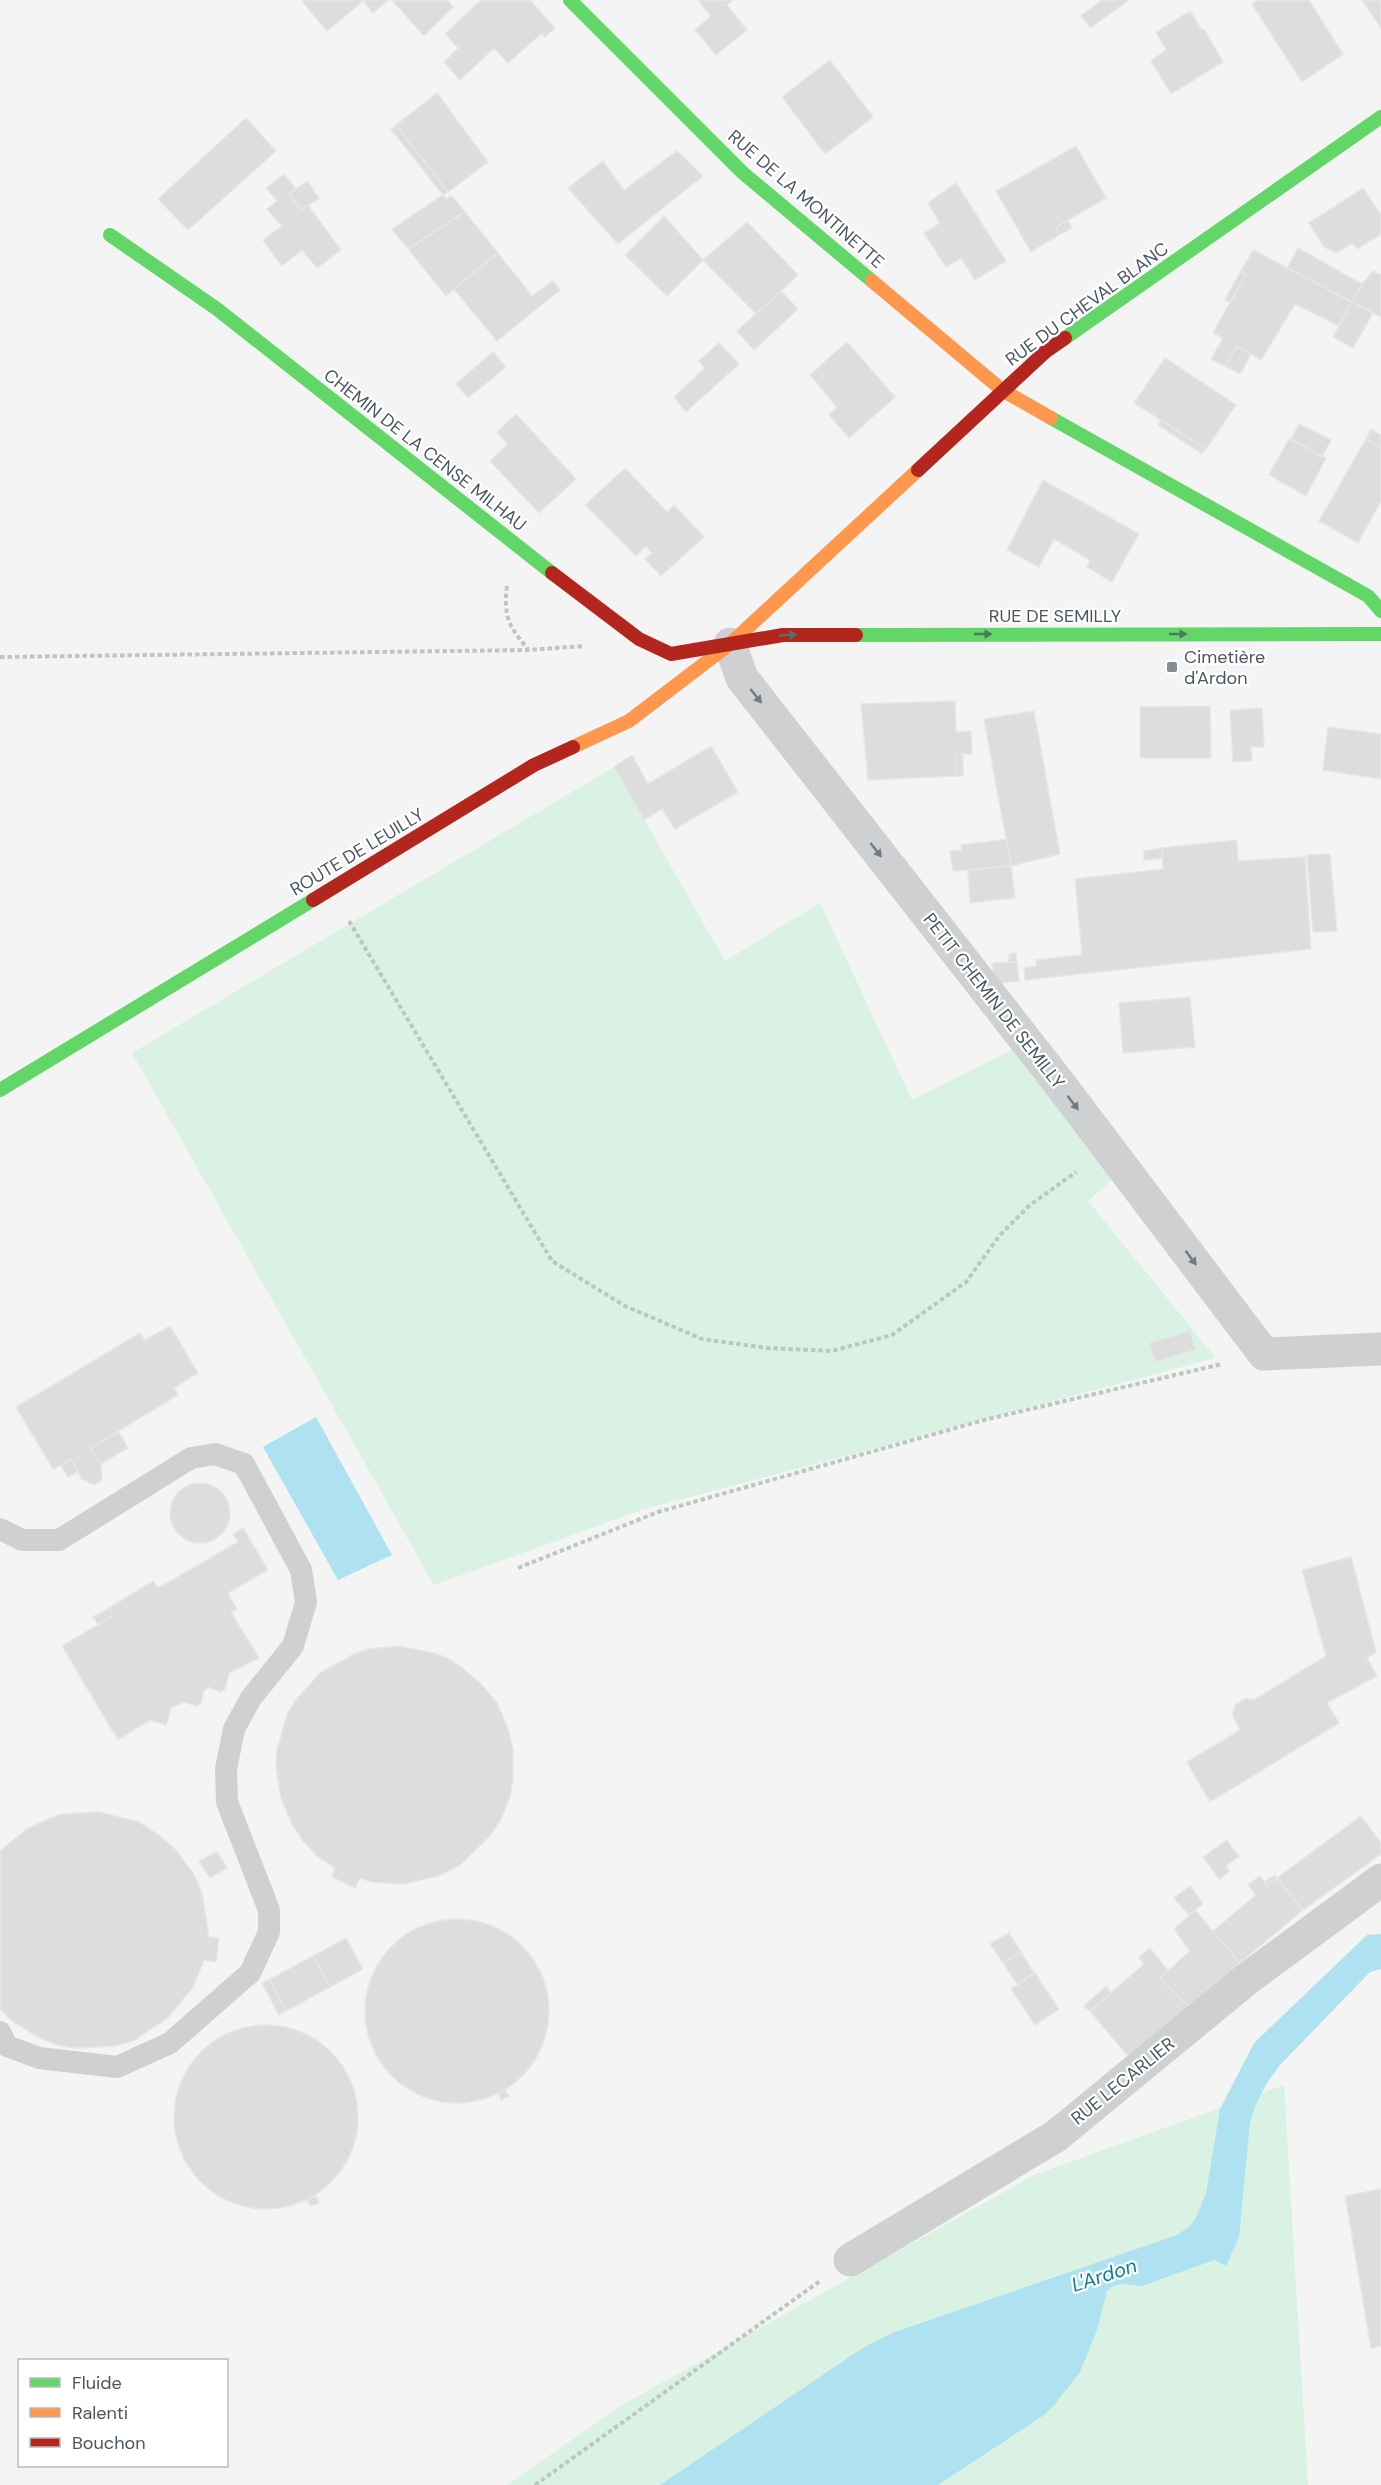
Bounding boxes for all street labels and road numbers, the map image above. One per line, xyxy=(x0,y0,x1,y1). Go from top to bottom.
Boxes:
street label: RUE DE LA MONTINETTE xyxy=(723,124,889,274)
street label: RUE DU CHEVAL BLANC xyxy=(1001,237,1173,371)
street label: CHEMIN DE LA CENSE MILHAU xyxy=(319,363,531,537)
street label: RUE DE SEMILLY xyxy=(989,604,1122,628)
street label: ROUTE DE LEUILLY xyxy=(286,802,429,901)
street label: PETIT CHEMIN DE SEMILLY xyxy=(918,908,1070,1094)
street label: RUE LECARLIER xyxy=(1066,2032,1180,2130)

